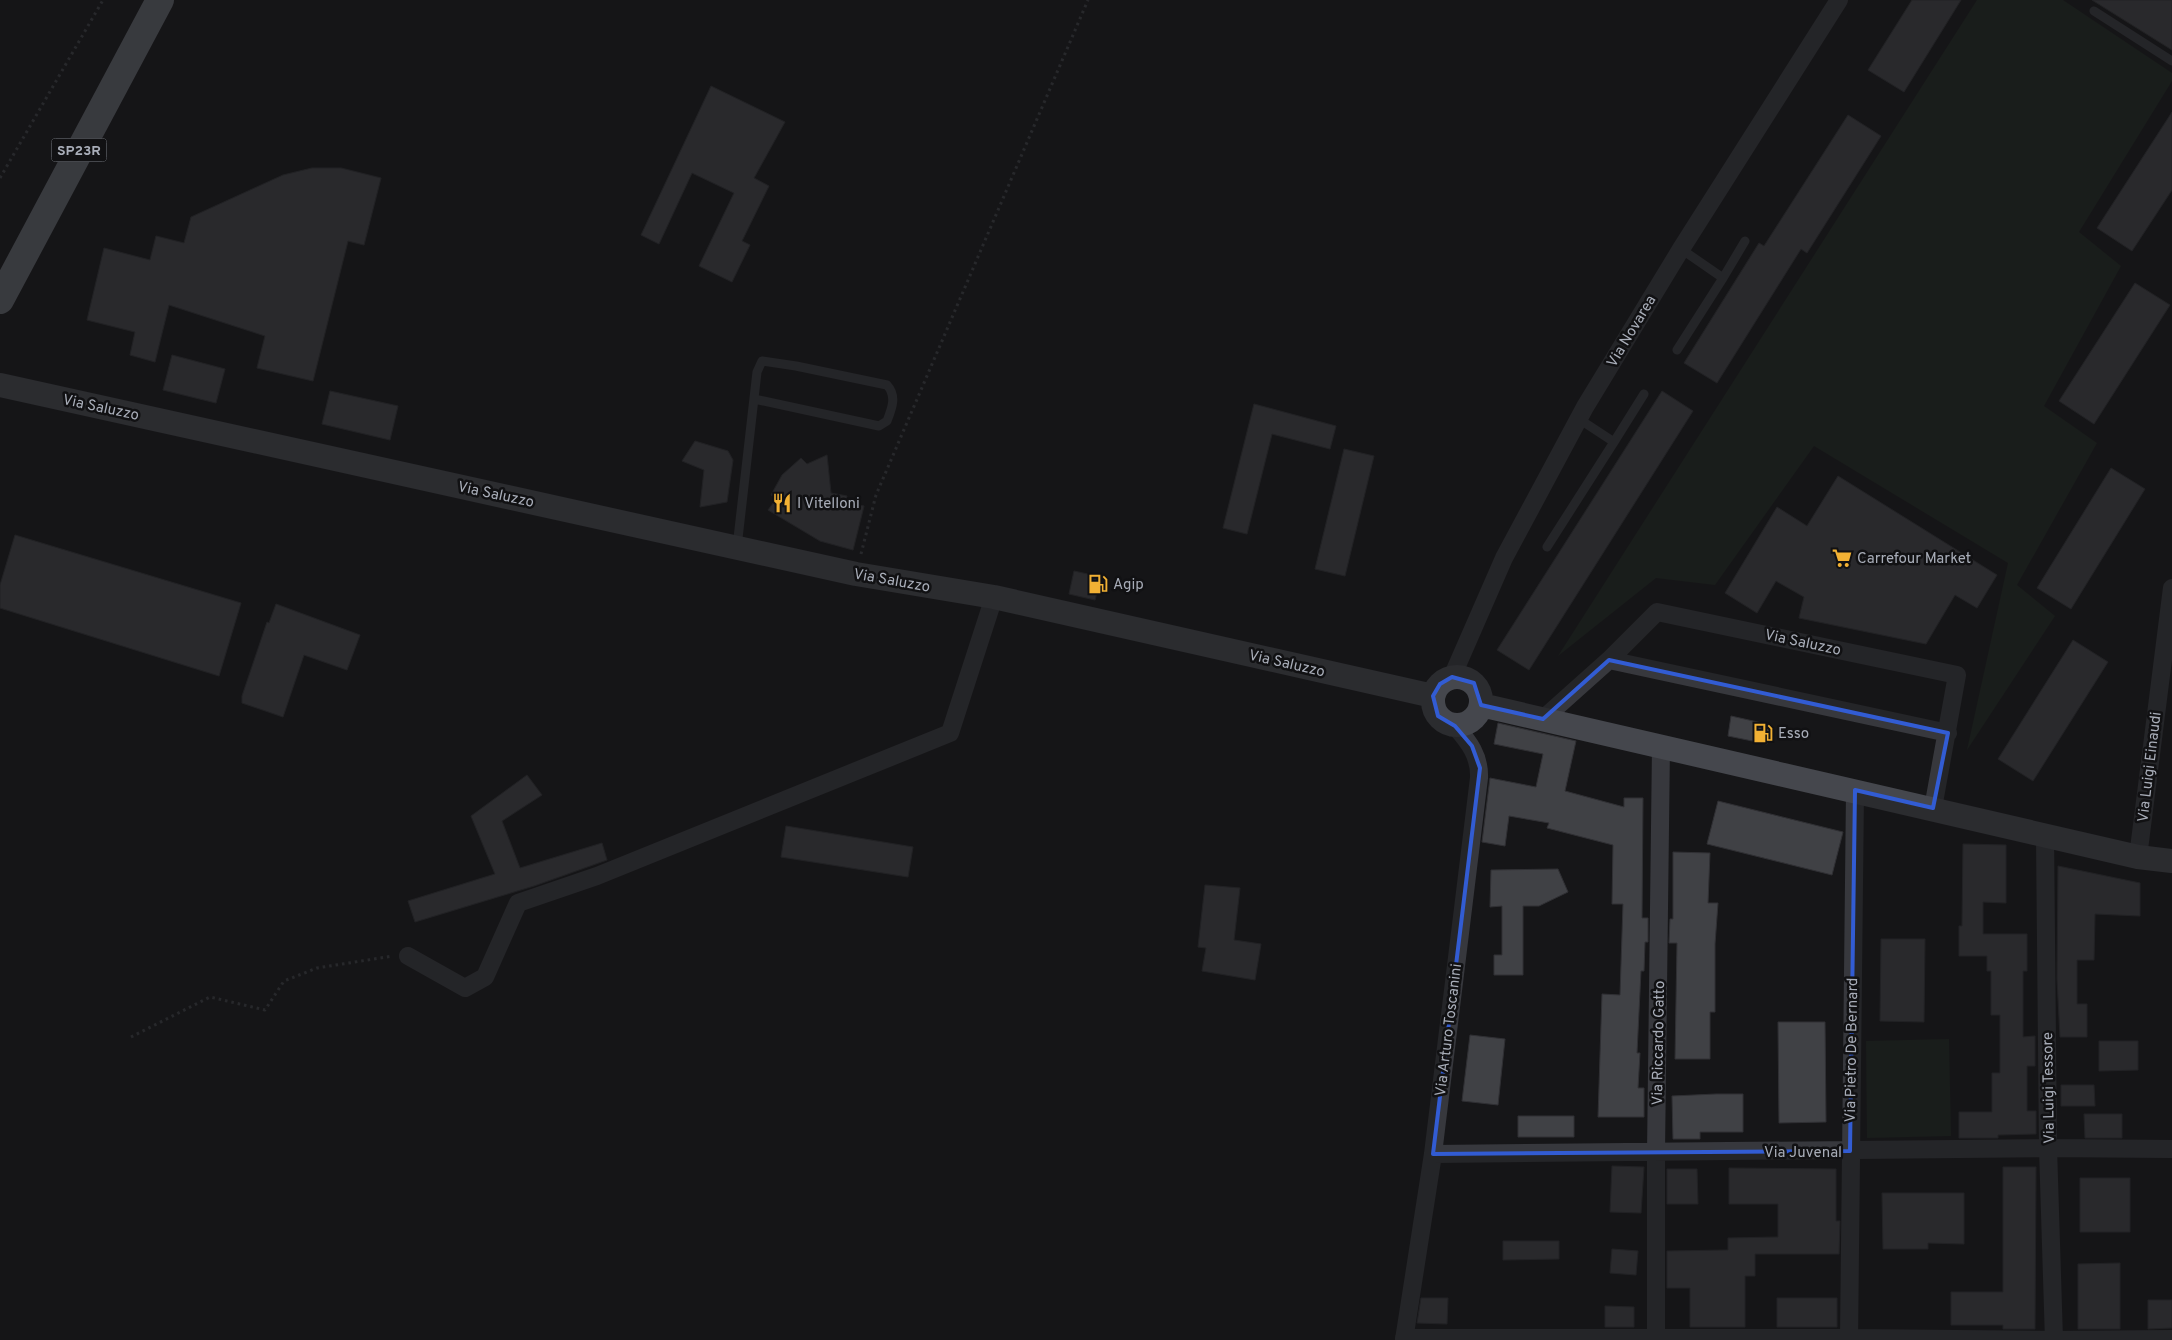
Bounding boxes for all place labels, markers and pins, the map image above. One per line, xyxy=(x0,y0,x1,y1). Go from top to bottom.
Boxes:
restaurant icon: I Vitelloni xyxy=(771,492,793,514)
place label: I Vitelloni xyxy=(797,495,860,514)
supermarket icon: Carrefour Market xyxy=(1831,547,1853,569)
place label: Carrefour Market xyxy=(1857,550,1971,569)
fuel station icon: Agip xyxy=(1087,573,1109,595)
place label: Agip xyxy=(1113,576,1144,595)
fuel station icon: Esso xyxy=(1752,722,1774,744)
place label: Esso xyxy=(1778,725,1809,744)

